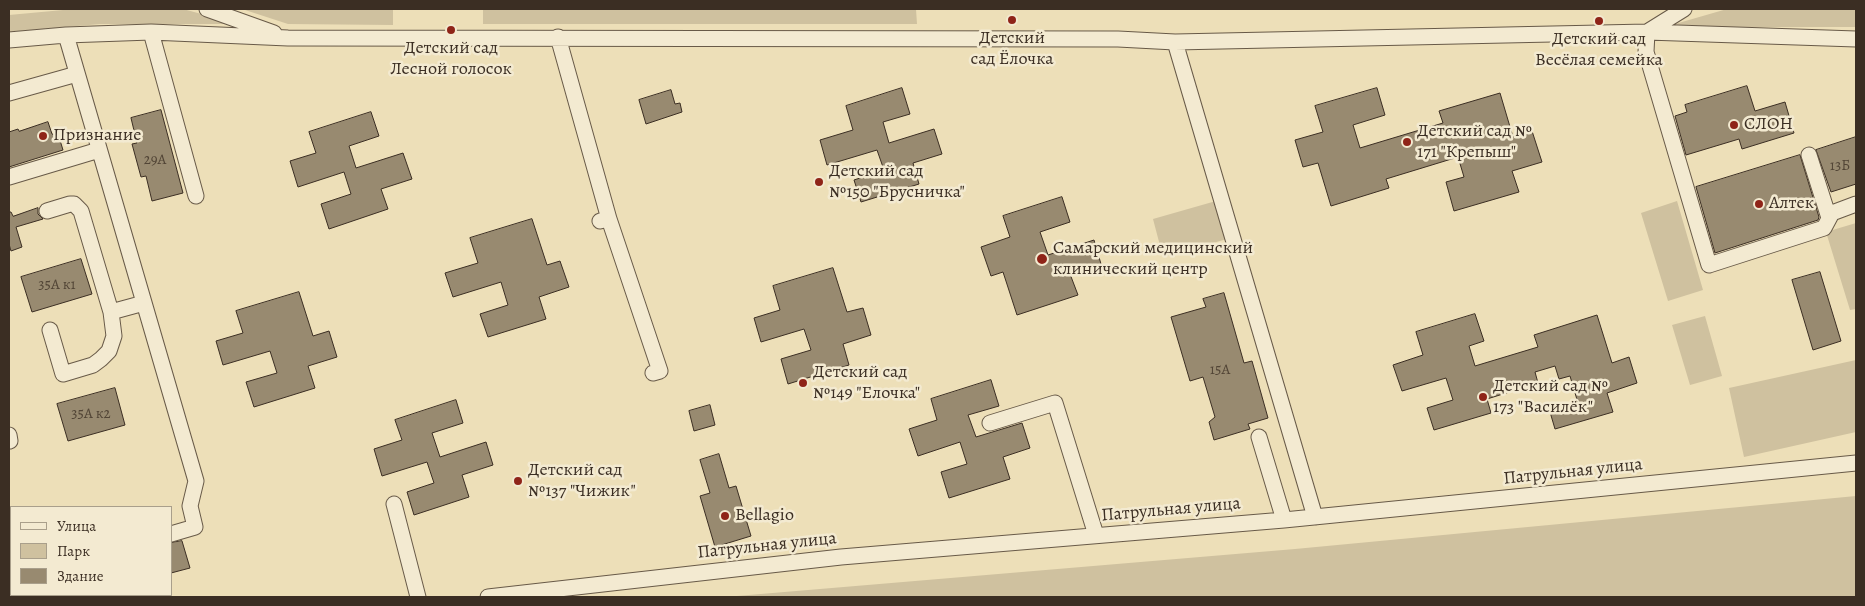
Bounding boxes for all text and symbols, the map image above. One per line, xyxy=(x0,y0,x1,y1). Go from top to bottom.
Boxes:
marker: Детский сад Ёлочка xyxy=(1006,14,1018,26)
marker: Детский сад Весёлая семейка xyxy=(1593,15,1605,27)
marker: Детский сад Лесной голосок xyxy=(445,24,457,36)
place label: Детский сад Ёлочка xyxy=(971,28,1053,70)
place label: Детский сад Весёлая семейка xyxy=(1535,29,1663,72)
place label: Детский сад Лесной голосок xyxy=(390,38,512,80)
place label: СЛОН xyxy=(1744,114,1793,136)
marker: СЛОН xyxy=(1728,119,1740,131)
place label: Детский сад № 171 "Крепыш" xyxy=(1417,121,1532,163)
place label: Признание xyxy=(53,125,142,147)
marker: Признание xyxy=(37,130,49,142)
marker: Детский сад № 171 "Крепыш" xyxy=(1401,136,1413,148)
house number: 29А xyxy=(144,151,166,169)
house number: 13Б xyxy=(1830,157,1850,175)
place label: Детский сад №150 "Брусничка" xyxy=(829,161,965,203)
marker: Детский сад №150 "Брусничка" xyxy=(813,176,825,188)
place label: Алтек xyxy=(1769,193,1814,215)
marker: Алтек xyxy=(1753,198,1765,210)
place label: Самарский медицинский клинический центр xyxy=(1053,238,1253,280)
marker: Самарский медицинский клинический центр xyxy=(1035,252,1049,266)
house number: 35А к1 xyxy=(38,276,76,294)
house number: 15А xyxy=(1210,361,1230,379)
place label: Детский сад №149 "Елочка" xyxy=(813,362,920,404)
place label: Детский сад № 173 "Василёк" xyxy=(1493,376,1608,418)
marker: Детский сад №149 "Елочка" xyxy=(797,377,809,389)
marker: Детский сад № 173 "Василёк" xyxy=(1477,391,1489,403)
house number: 35А к2 xyxy=(71,405,111,423)
street label: Патрульная улица xyxy=(1502,454,1644,490)
place label: Детский сад №137 "Чижик" xyxy=(528,460,636,502)
marker: Детский сад №137 "Чижик" xyxy=(512,475,524,487)
street label: Патрульная улица xyxy=(1100,493,1242,527)
place label: Bellagio xyxy=(735,505,794,527)
legend xyxy=(10,506,172,596)
marker: Bellagio xyxy=(719,510,731,522)
text: Улица xyxy=(57,516,96,536)
street label: Патрульная улица xyxy=(696,528,838,564)
text: Парк xyxy=(57,541,90,561)
text: Здание xyxy=(57,566,104,586)

